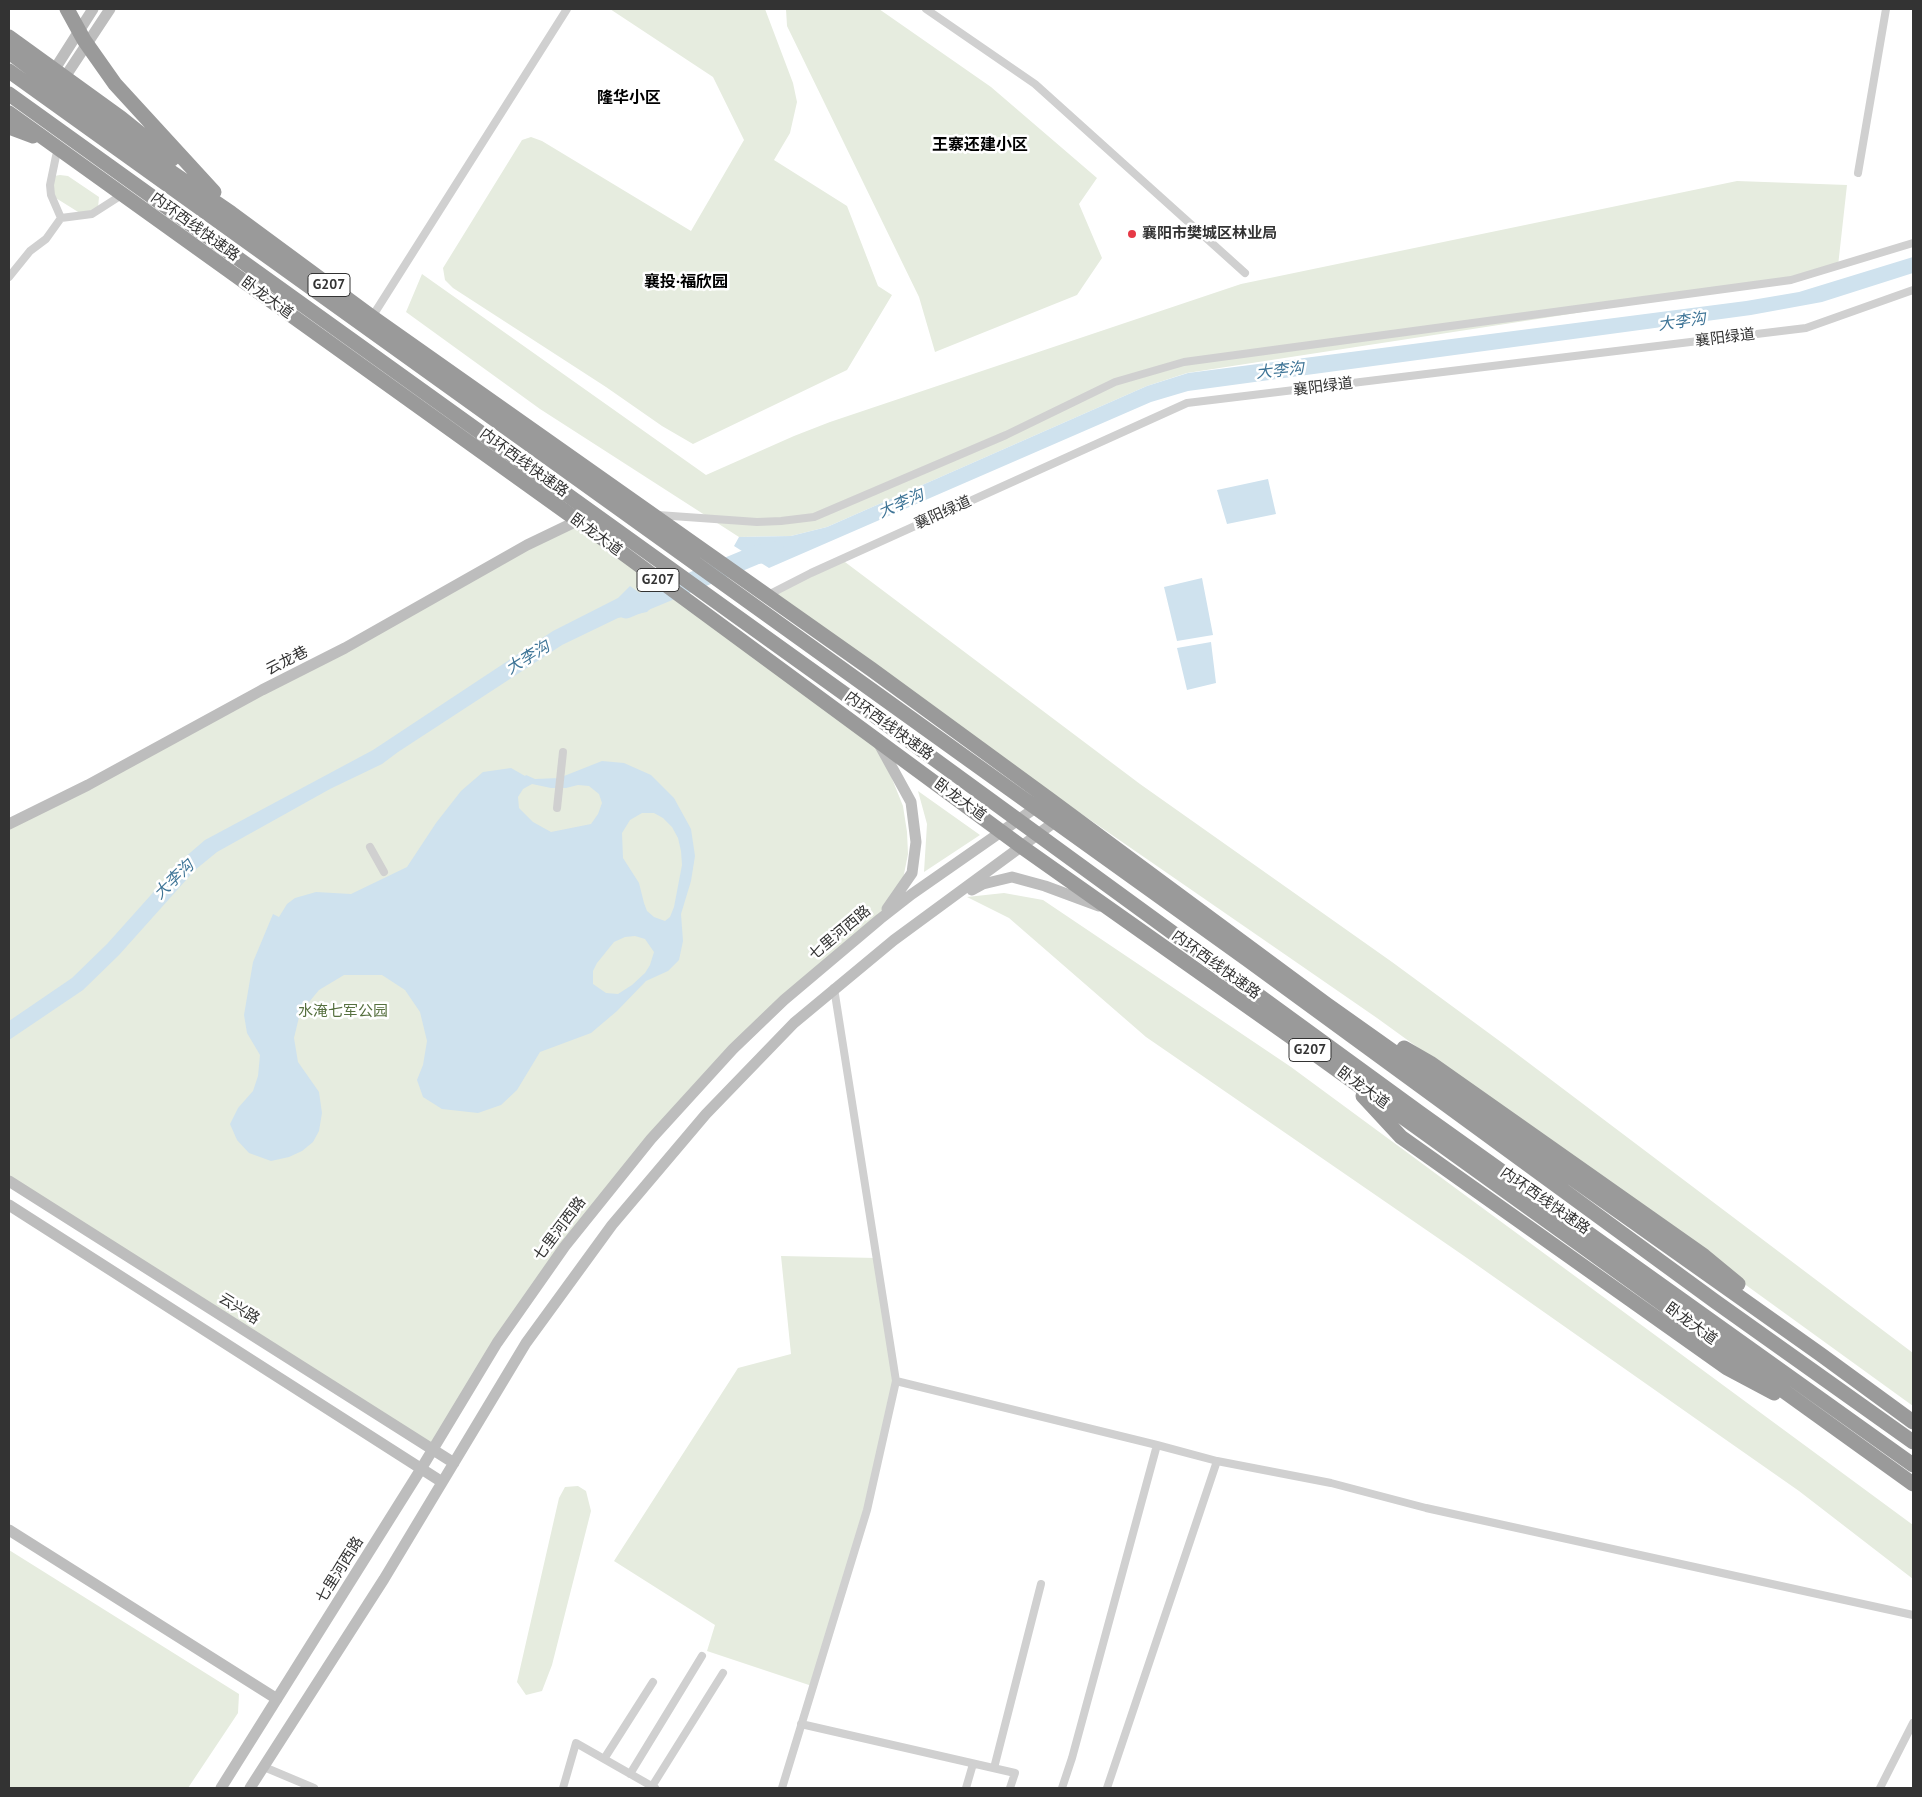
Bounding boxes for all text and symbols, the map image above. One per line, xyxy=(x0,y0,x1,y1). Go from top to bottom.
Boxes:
district label: 隆华小区 xyxy=(597,88,661,108)
district label: 王寨还建小区 xyxy=(932,135,1028,155)
street label: 内环西线快速路 xyxy=(147,189,243,265)
place label: 襄阳市樊城区林业局 xyxy=(1142,225,1277,243)
marker: 襄阳市樊城区林业局 xyxy=(1126,228,1138,240)
district label: 襄投·福欣园 xyxy=(644,272,728,292)
street label: 卧龙大道 xyxy=(237,273,297,323)
road number: G207 xyxy=(308,274,350,296)
water label: 大李沟 xyxy=(1657,309,1707,335)
street label: 襄阳绿道 xyxy=(1694,325,1756,351)
water label: 大李沟 xyxy=(1255,359,1305,383)
street label: 襄阳绿道 xyxy=(1292,374,1354,400)
street label: 内环西线快速路 xyxy=(476,425,572,501)
water label: 大李沟 xyxy=(875,485,927,523)
street label: 襄阳绿道 xyxy=(912,493,974,533)
street label: 卧龙大道 xyxy=(566,510,626,560)
road number: G207 xyxy=(637,568,679,592)
water label: 大李沟 xyxy=(503,637,553,679)
street label: 云龙巷 xyxy=(263,643,311,679)
street label: 内环西线快速路 xyxy=(841,688,937,764)
street label: 卧龙大道 xyxy=(930,775,990,825)
water label: 大李沟 xyxy=(150,856,198,904)
street label: 七里河西路 xyxy=(805,902,875,964)
street label: 内环西线快速路 xyxy=(1168,927,1264,1003)
park label: 水淹七军公园 xyxy=(298,1003,388,1021)
road number: G207 xyxy=(1289,1038,1331,1062)
street label: 卧龙大道 xyxy=(1333,1063,1393,1113)
street label: 内环西线快速路 xyxy=(1497,1164,1593,1238)
street label: 七里河西路 xyxy=(530,1194,590,1264)
street label: 云兴路 xyxy=(215,1289,263,1329)
street label: 卧龙大道 xyxy=(1661,1299,1721,1349)
street label: 七里河西路 xyxy=(312,1533,368,1607)

